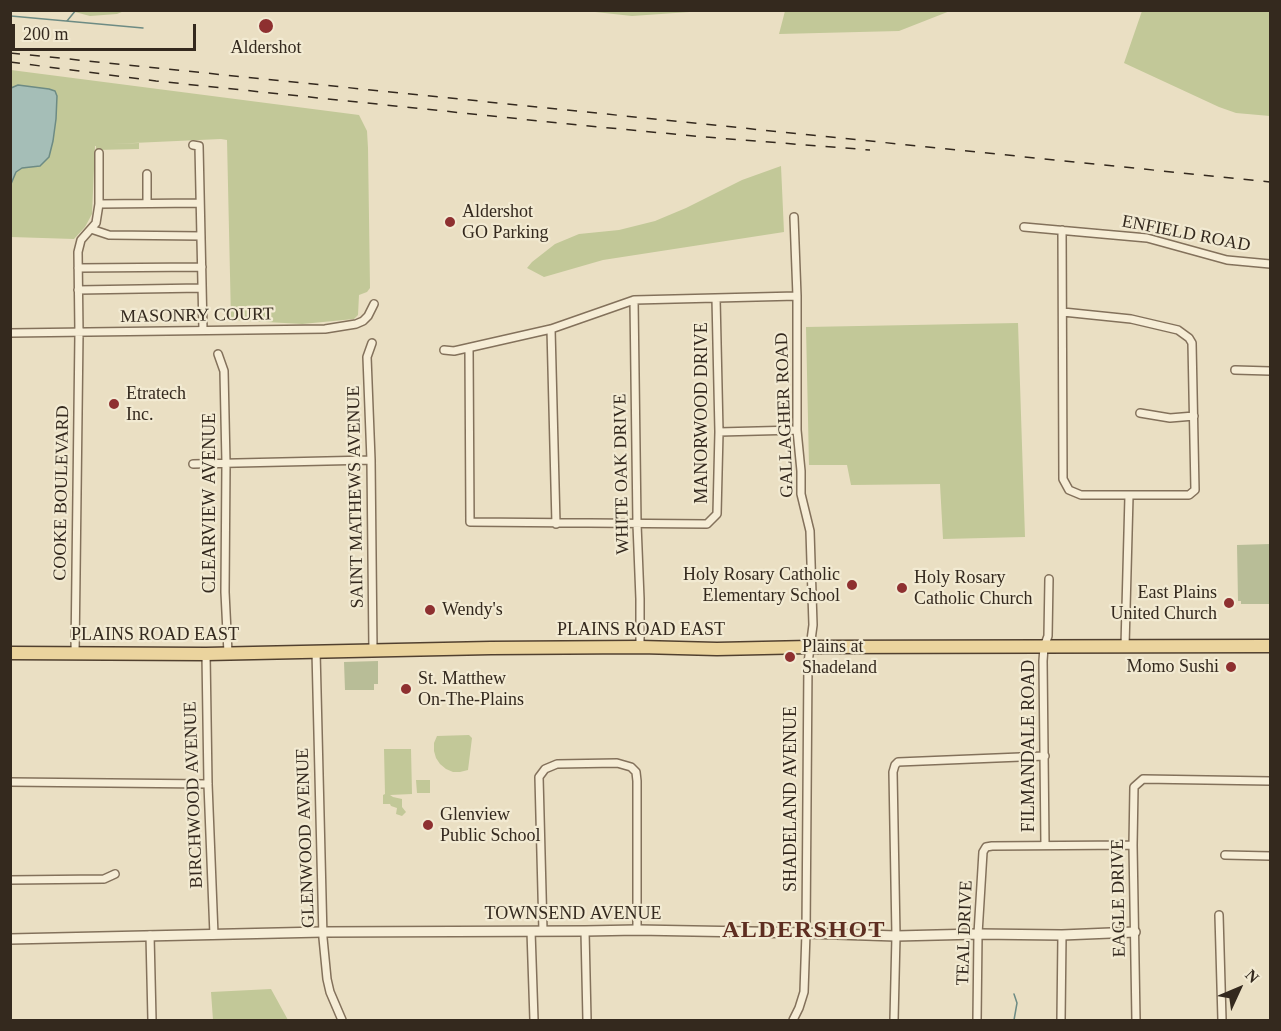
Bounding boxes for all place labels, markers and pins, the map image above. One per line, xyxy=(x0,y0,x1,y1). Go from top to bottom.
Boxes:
marker: Aldershot xyxy=(257,17,275,35)
place label: Aldershot xyxy=(231,37,301,59)
place label: Aldershot GO Parking xyxy=(462,201,548,244)
marker: Aldershot GO Parking xyxy=(443,215,457,229)
place label: Etratech Inc. xyxy=(126,383,186,426)
marker: Etratech Inc. xyxy=(107,397,121,411)
place label: Holy Rosary Catholic Elementary School xyxy=(683,564,840,606)
place label: Holy Rosary Catholic Church xyxy=(914,567,1032,610)
marker: Holy Rosary Catholic Elementary School xyxy=(845,578,859,592)
marker: Holy Rosary Catholic Church xyxy=(895,581,909,595)
place label: East Plains United Church xyxy=(1111,582,1217,624)
marker: East Plains United Church xyxy=(1222,596,1236,610)
place label: Wendy's xyxy=(442,599,503,621)
marker: Wendy's xyxy=(423,603,437,617)
place label: Plains at Shadeland xyxy=(802,636,877,678)
marker: Plains at Shadeland xyxy=(783,650,797,664)
place label: Momo Sushi xyxy=(1126,656,1219,678)
marker: Momo Sushi xyxy=(1224,660,1238,674)
place label: St. Matthew On-The-Plains xyxy=(418,668,524,710)
marker: St. Matthew On-The-Plains xyxy=(399,682,413,696)
place label: Glenview Public School xyxy=(440,804,541,846)
marker: Glenview Public School xyxy=(421,818,435,832)

